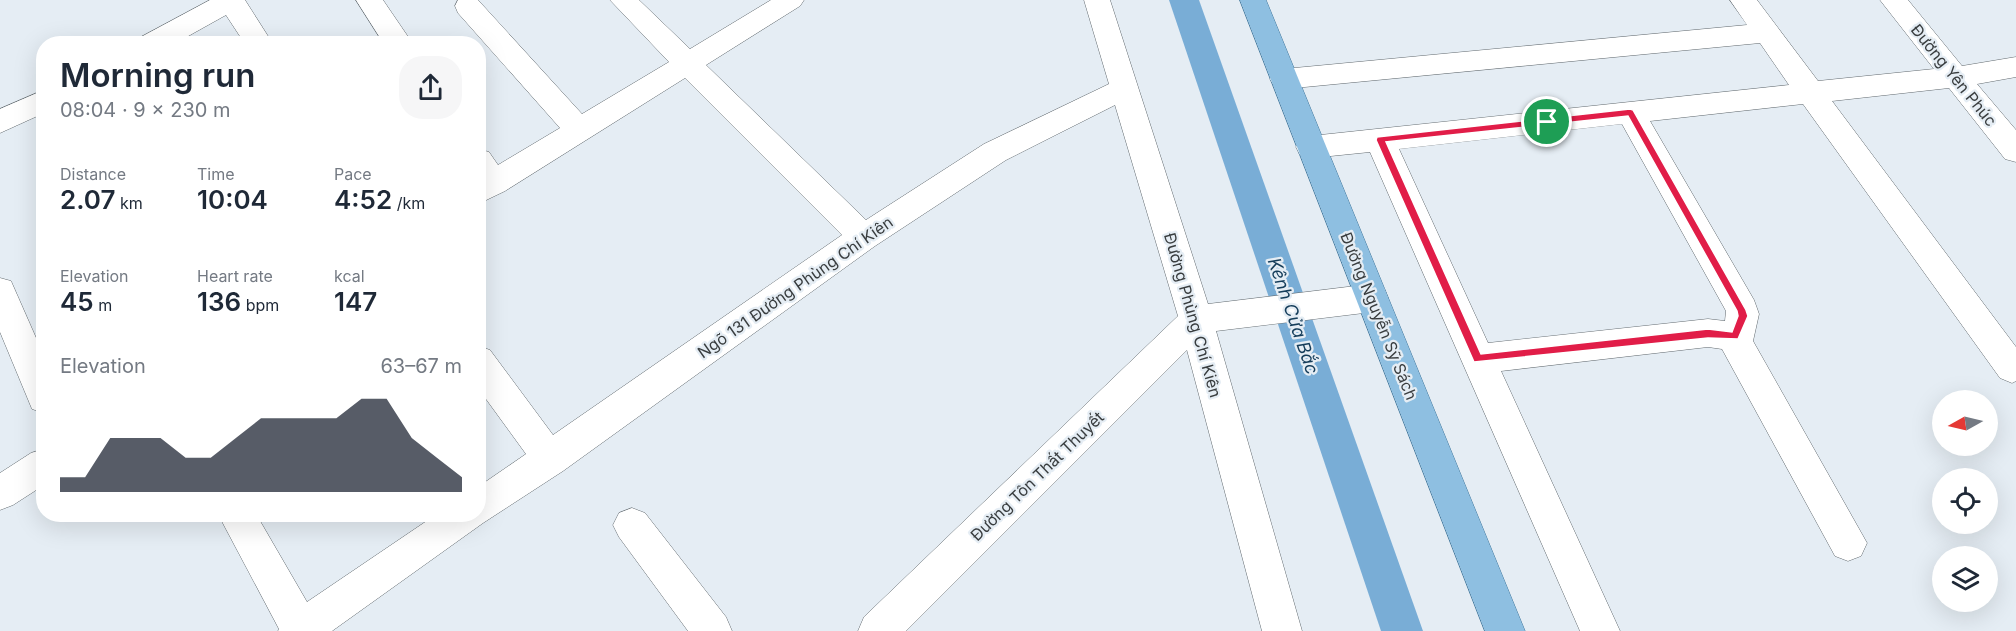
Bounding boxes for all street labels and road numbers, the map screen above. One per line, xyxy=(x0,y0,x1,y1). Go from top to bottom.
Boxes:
street label: Đường Yên Phúc xyxy=(1907,20,2001,130)
street label: Ngõ 131 Đường Phùng Chí Kiên xyxy=(694,212,896,362)
street label: Đường Nguyễn Sỹ Sách xyxy=(1336,229,1422,403)
street label: Đường Phùng Chí Kiên xyxy=(1160,230,1226,400)
street label: Đường Tôn Thất Thuyết xyxy=(966,407,1108,545)

